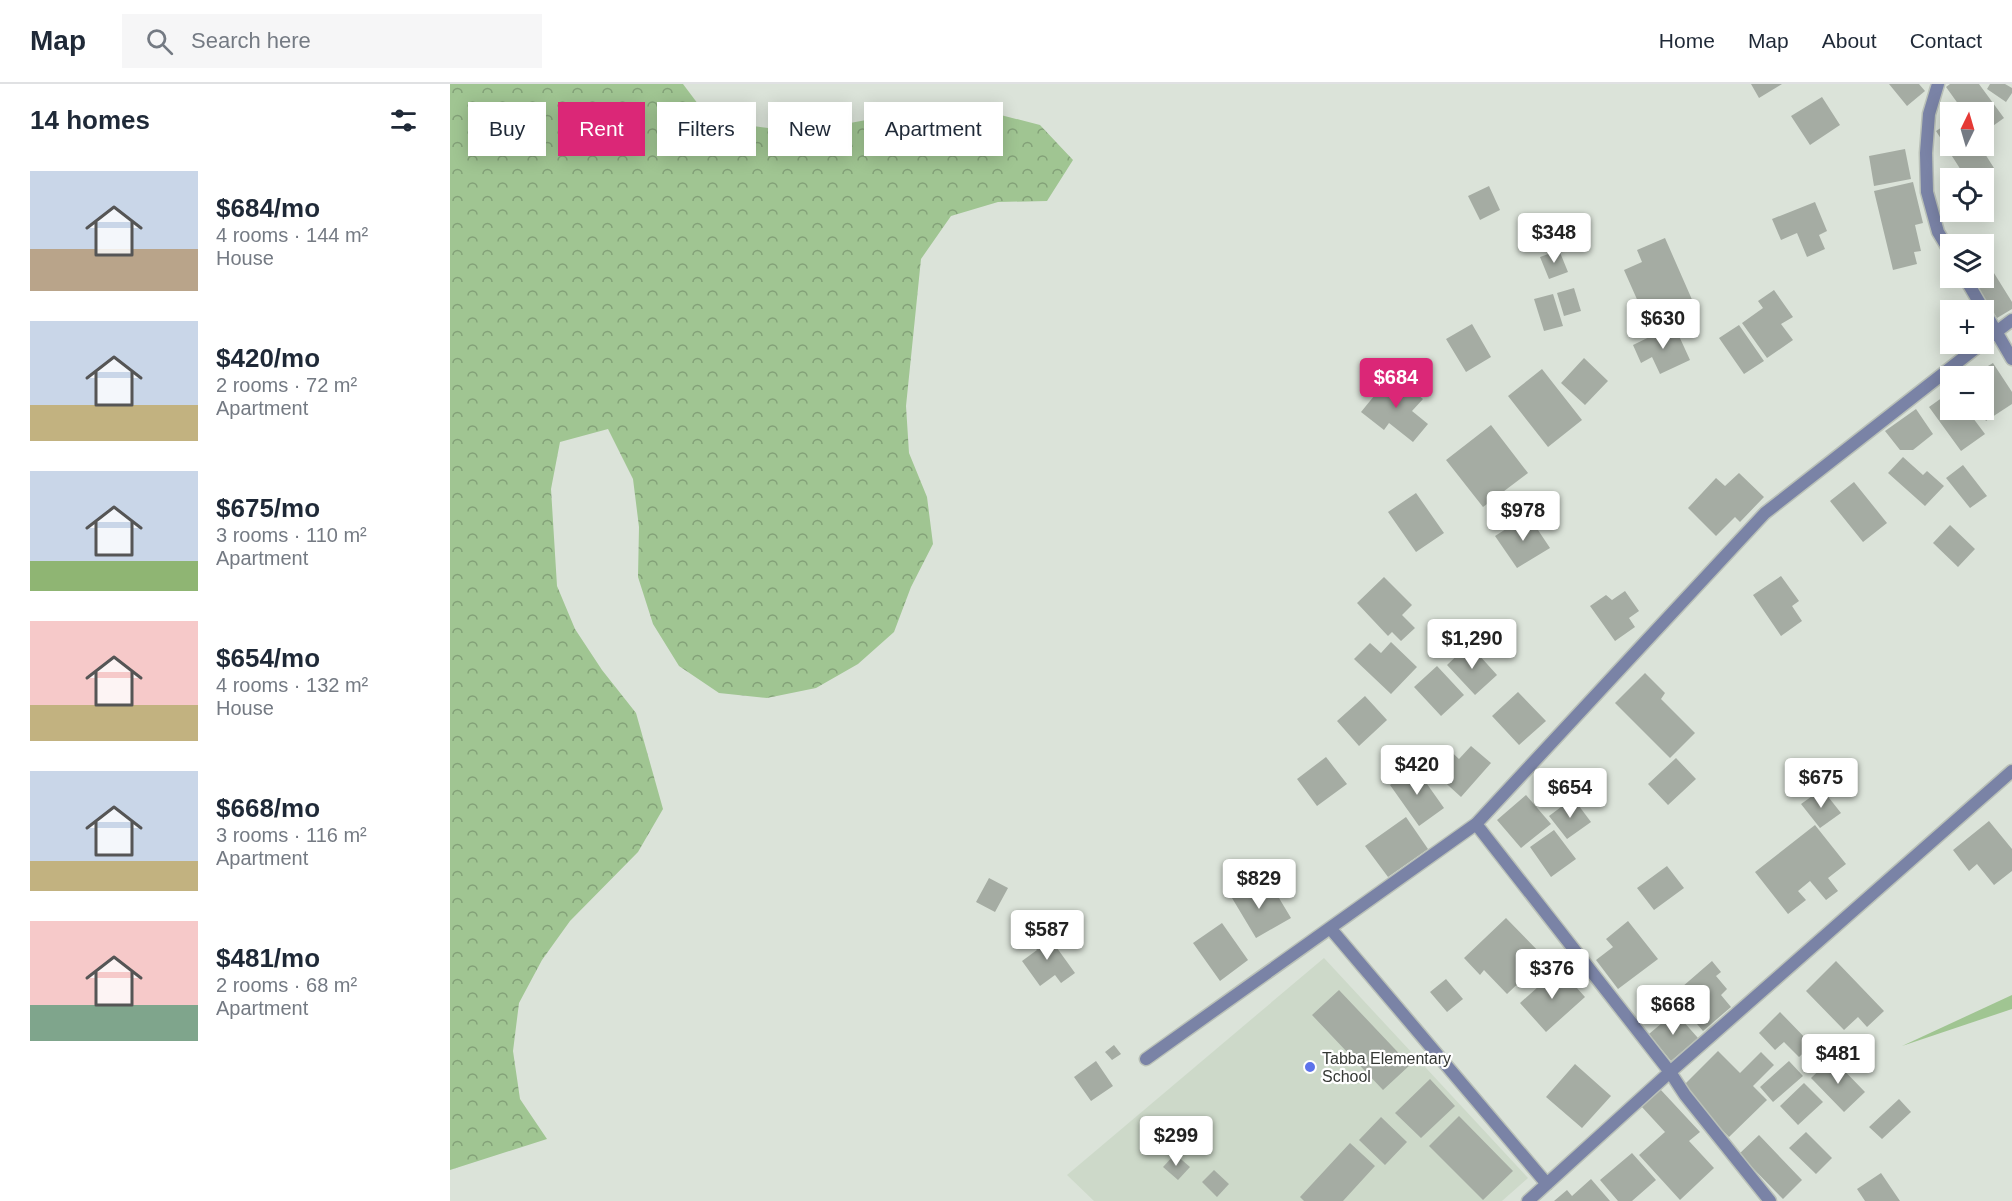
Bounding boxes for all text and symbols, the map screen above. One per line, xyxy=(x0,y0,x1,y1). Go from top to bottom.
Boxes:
search box xyxy=(122,14,542,68)
text: Map xyxy=(30,25,86,56)
icon: search xyxy=(143,25,176,58)
text: Search here xyxy=(191,28,311,53)
text: Home xyxy=(1659,29,1715,52)
text: Map xyxy=(1748,29,1789,52)
text: About xyxy=(1822,29,1877,52)
text: Contact xyxy=(1910,29,1982,52)
chip: Buy xyxy=(468,102,546,156)
chip: Rent xyxy=(558,102,645,156)
chip: Filters xyxy=(657,102,756,156)
chip: New xyxy=(768,102,852,156)
chip: Apartment xyxy=(864,102,1003,156)
north arrow xyxy=(1940,102,1994,156)
map controls xyxy=(1940,102,1994,420)
icon: filters xyxy=(387,104,420,137)
text: 14 homes xyxy=(30,105,150,135)
button: locate xyxy=(1940,168,1994,222)
text: $684/mo xyxy=(216,193,320,223)
icon: home xyxy=(78,195,150,267)
pin: $348 xyxy=(1518,213,1590,264)
text: $348 xyxy=(1532,221,1576,243)
text: 4 rooms · 144 m² xyxy=(216,224,368,246)
button: layers xyxy=(1940,234,1994,288)
text: House xyxy=(216,247,274,269)
pin: $630 xyxy=(1627,299,1699,350)
button: + xyxy=(1940,300,1994,354)
text: $630 xyxy=(1641,307,1685,329)
text: $420/mo xyxy=(216,343,320,373)
icon: home xyxy=(78,345,150,417)
pin: $684 xyxy=(1360,358,1432,409)
text: $684 xyxy=(1374,366,1418,388)
button: − xyxy=(1940,366,1994,420)
text: 2 rooms · 72 m² xyxy=(216,374,357,396)
text: Apartment xyxy=(216,397,308,419)
pin: $978 xyxy=(1487,491,1559,542)
text: $675/mo xyxy=(216,493,320,523)
icon: home xyxy=(78,495,150,567)
text: $978 xyxy=(1501,499,1545,521)
text: 3 rooms · 110 m² xyxy=(216,524,367,546)
text: Apartment xyxy=(216,547,308,569)
pin: $1,290 xyxy=(1423,619,1521,670)
text: $1,290 xyxy=(1441,627,1503,649)
text: $654/mo xyxy=(216,643,320,673)
icon: home xyxy=(78,645,150,717)
text: 4 rooms · 132 m² xyxy=(216,674,368,696)
text: House xyxy=(216,697,274,719)
pin: $420 xyxy=(1381,745,1453,796)
text: $420 xyxy=(1395,753,1439,775)
pin: $675 xyxy=(1785,758,1857,809)
text: $675 xyxy=(1799,766,1843,788)
pin: $654 xyxy=(1534,768,1606,819)
text: $654 xyxy=(1548,776,1592,798)
text: $668/mo xyxy=(216,793,320,823)
icon: home xyxy=(78,795,150,867)
text: 3 rooms · 116 m² xyxy=(216,824,367,846)
text: Apartment xyxy=(216,847,308,869)
pin: $829 xyxy=(1223,859,1295,910)
text: $829 xyxy=(1237,867,1281,889)
pin: $587 xyxy=(1011,910,1083,961)
text: $587 xyxy=(1025,918,1069,940)
text: $481/mo xyxy=(216,943,320,973)
icon: home xyxy=(78,945,150,1017)
pin: $376 xyxy=(1516,949,1588,1000)
text: $376 xyxy=(1530,957,1574,979)
text: 2 rooms · 68 m² xyxy=(216,974,357,996)
pin: $668 xyxy=(1637,985,1709,1036)
text: $668 xyxy=(1651,993,1695,1015)
text: Apartment xyxy=(216,997,308,1019)
pin: $481 xyxy=(1802,1034,1874,1085)
text: $481 xyxy=(1816,1042,1860,1064)
place label: Tabba Elementary School xyxy=(1322,1050,1451,1085)
marker: Tabba Elementary School xyxy=(1303,1060,1317,1074)
pin: $299 xyxy=(1140,1116,1212,1167)
text: $299 xyxy=(1154,1124,1198,1146)

